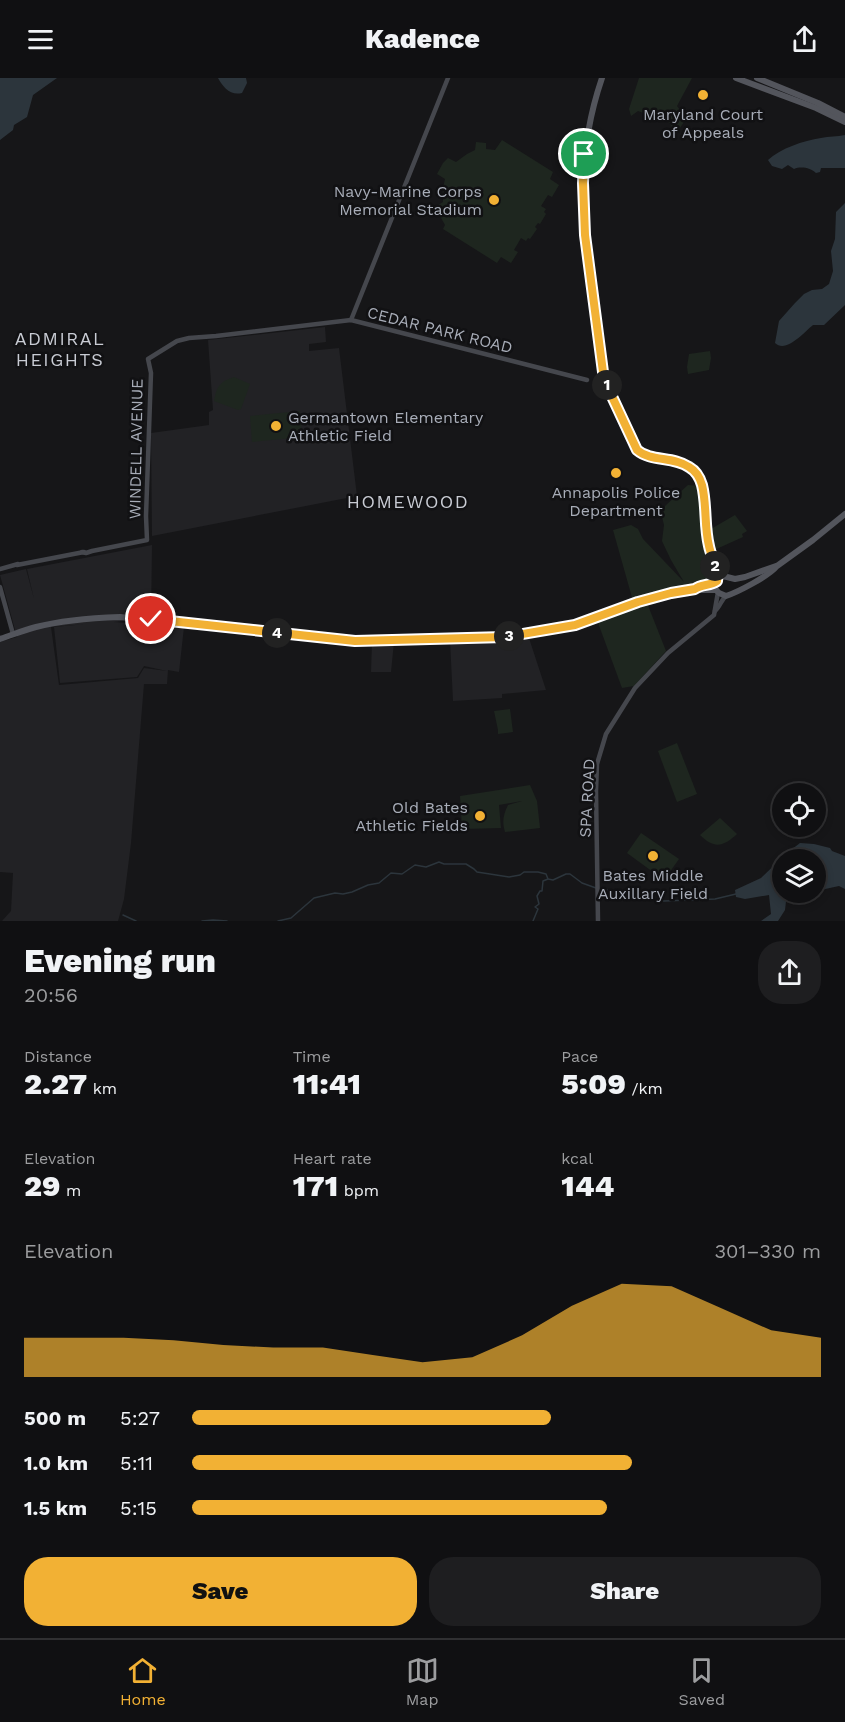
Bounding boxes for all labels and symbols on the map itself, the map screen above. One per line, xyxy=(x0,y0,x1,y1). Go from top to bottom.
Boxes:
marker: Maryland Court of Appeals xyxy=(696,88,710,102)
place label: Maryland Court of Appeals xyxy=(643,105,763,142)
pin xyxy=(558,128,609,179)
place label: Navy-Marine Corps Memorial Stadium xyxy=(334,182,482,219)
marker: Navy-Marine Corps Memorial Stadium xyxy=(487,193,501,207)
street label: CEDAR PARK ROAD xyxy=(365,303,515,357)
district label: ADMIRAL HEIGHTS xyxy=(15,328,105,370)
pin: 1 xyxy=(592,370,622,400)
street label: WINDELL AVENUE xyxy=(125,379,147,519)
place label: Germantown Elementary Athletic Field xyxy=(288,408,484,445)
marker: Germantown Elementary Athletic Field xyxy=(269,419,283,433)
marker: Annapolis Police Department xyxy=(609,466,623,480)
place label: Annapolis Police Department xyxy=(552,483,680,520)
district label: HOMEWOOD xyxy=(347,491,469,512)
pin: 2 xyxy=(700,551,730,581)
pin xyxy=(125,593,176,644)
pin: 4 xyxy=(262,618,292,648)
pin: 3 xyxy=(494,621,524,651)
street label: SPA ROAD xyxy=(575,758,599,838)
place label: Old Bates Athletic Fields xyxy=(356,798,468,835)
marker: Old Bates Athletic Fields xyxy=(473,809,487,823)
marker: Bates Middle Auxillary Field xyxy=(646,849,660,863)
place label: Bates Middle Auxillary Field xyxy=(598,866,708,903)

